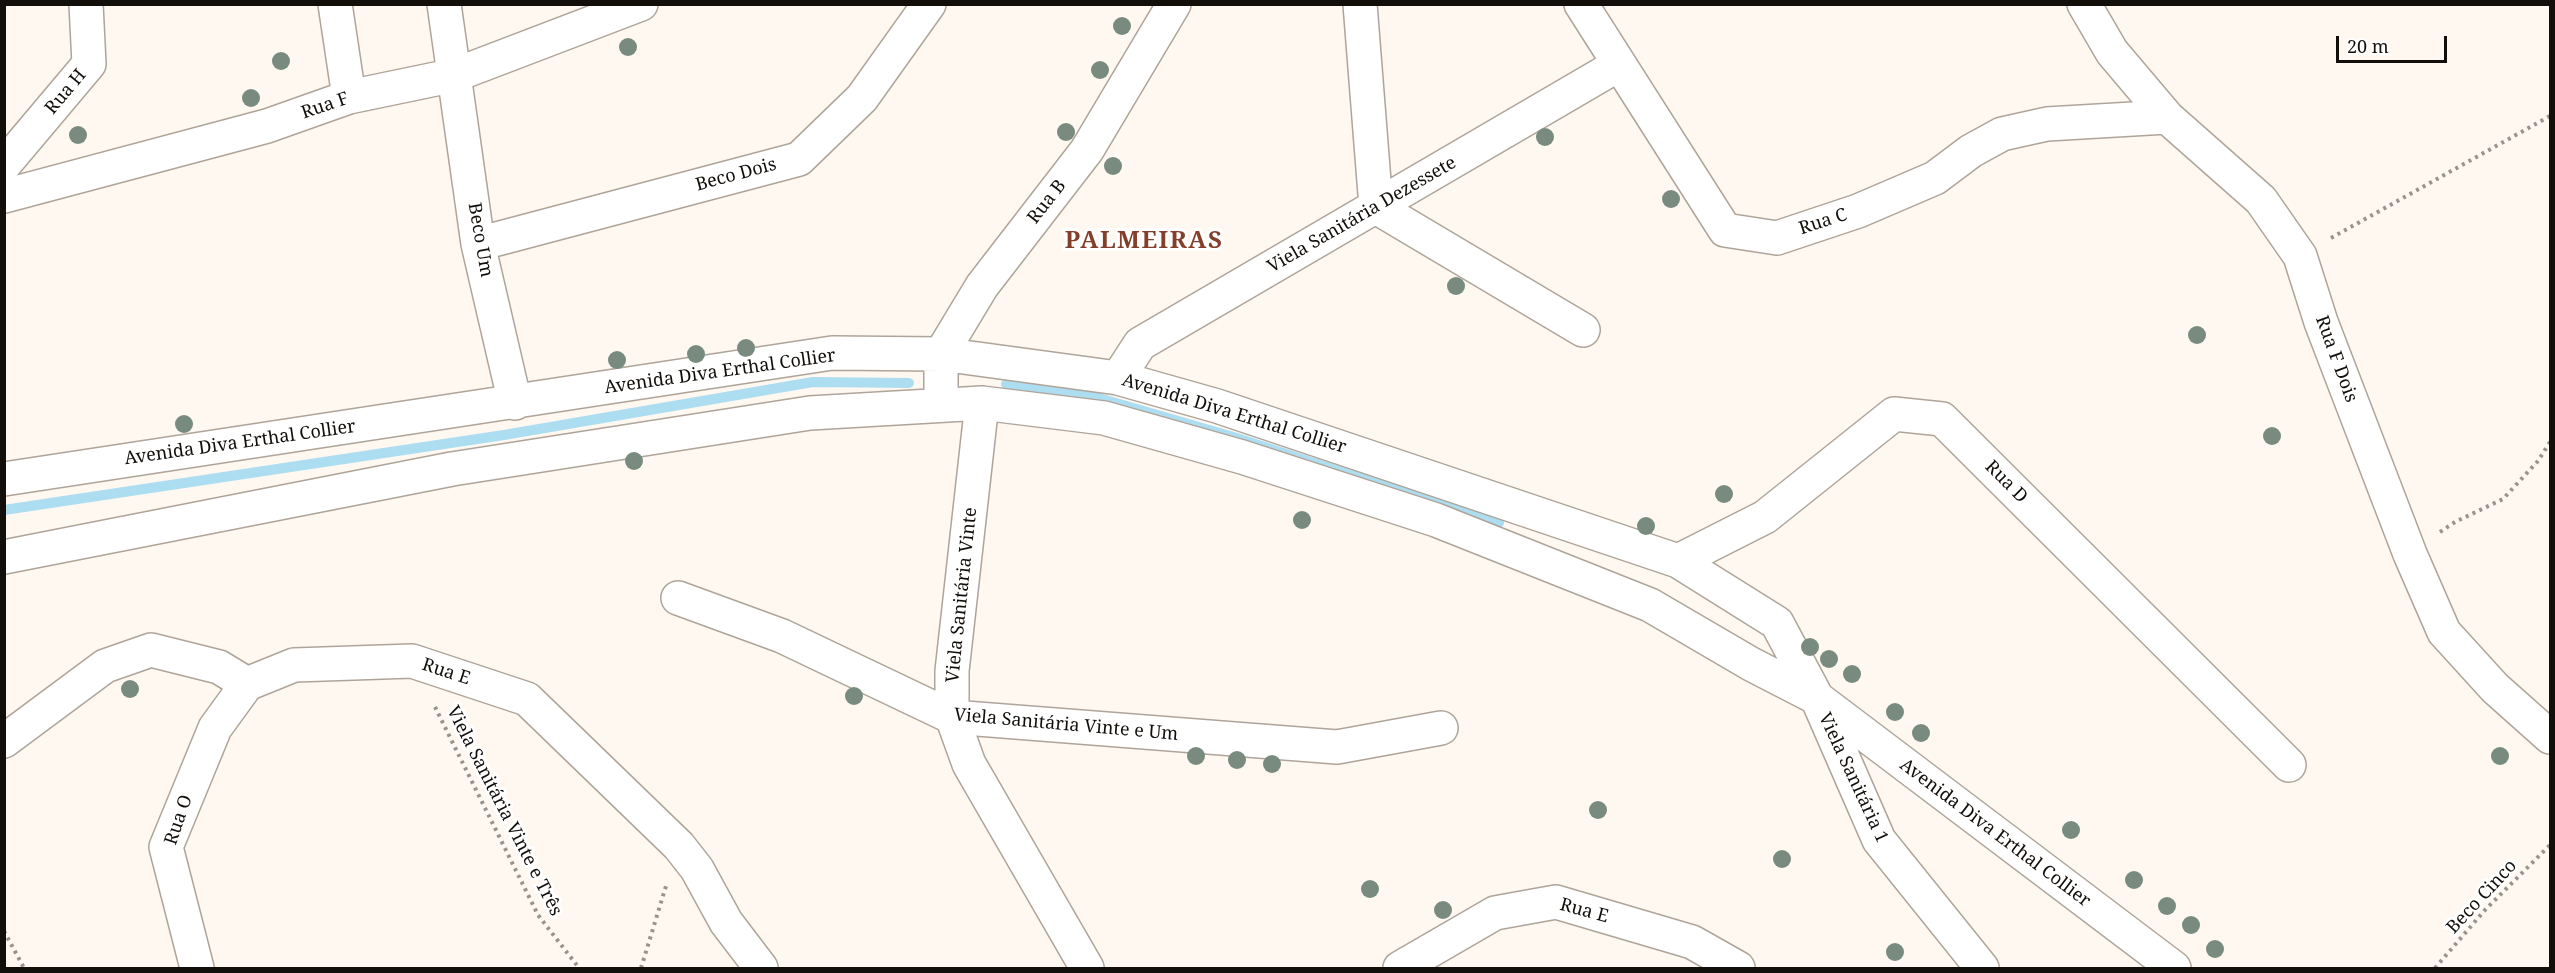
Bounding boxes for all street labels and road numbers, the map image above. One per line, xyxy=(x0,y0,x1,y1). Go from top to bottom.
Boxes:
street label: Rua H xyxy=(41,65,91,119)
street label: Rua F xyxy=(298,88,352,124)
street label: Viela Sanitária Dezessete xyxy=(1264,152,1460,278)
street label: Beco Dois xyxy=(693,154,779,196)
street label: Rua B xyxy=(1023,176,1071,228)
street label: Beco Um xyxy=(463,201,497,279)
street label: Rua C xyxy=(1796,204,1850,240)
street label: Rua F Dois xyxy=(2310,313,2362,405)
street label: Avenida Diva Erthal Collier xyxy=(603,345,837,399)
street label: Avenida Diva Erthal Collier xyxy=(1119,370,1349,458)
street label: Avenida Diva Erthal Collier xyxy=(123,416,357,470)
street label: Rua D xyxy=(1980,456,2032,508)
street label: Viela Sanitária Vinte xyxy=(942,506,982,684)
street label: Rua E xyxy=(419,654,473,690)
street label: Viela Sanitária Vinte e Três xyxy=(442,703,566,919)
street label: Viela Sanitária Vinte e Um xyxy=(953,704,1179,746)
street label: Viela Sanitária 1 xyxy=(1813,710,1893,846)
street label: Avenida Diva Erthal Collier xyxy=(1895,754,2095,912)
street label: Rua O xyxy=(160,792,198,848)
street label: Beco Cinco xyxy=(2442,856,2522,938)
street label: Rua E xyxy=(1557,894,1611,928)

